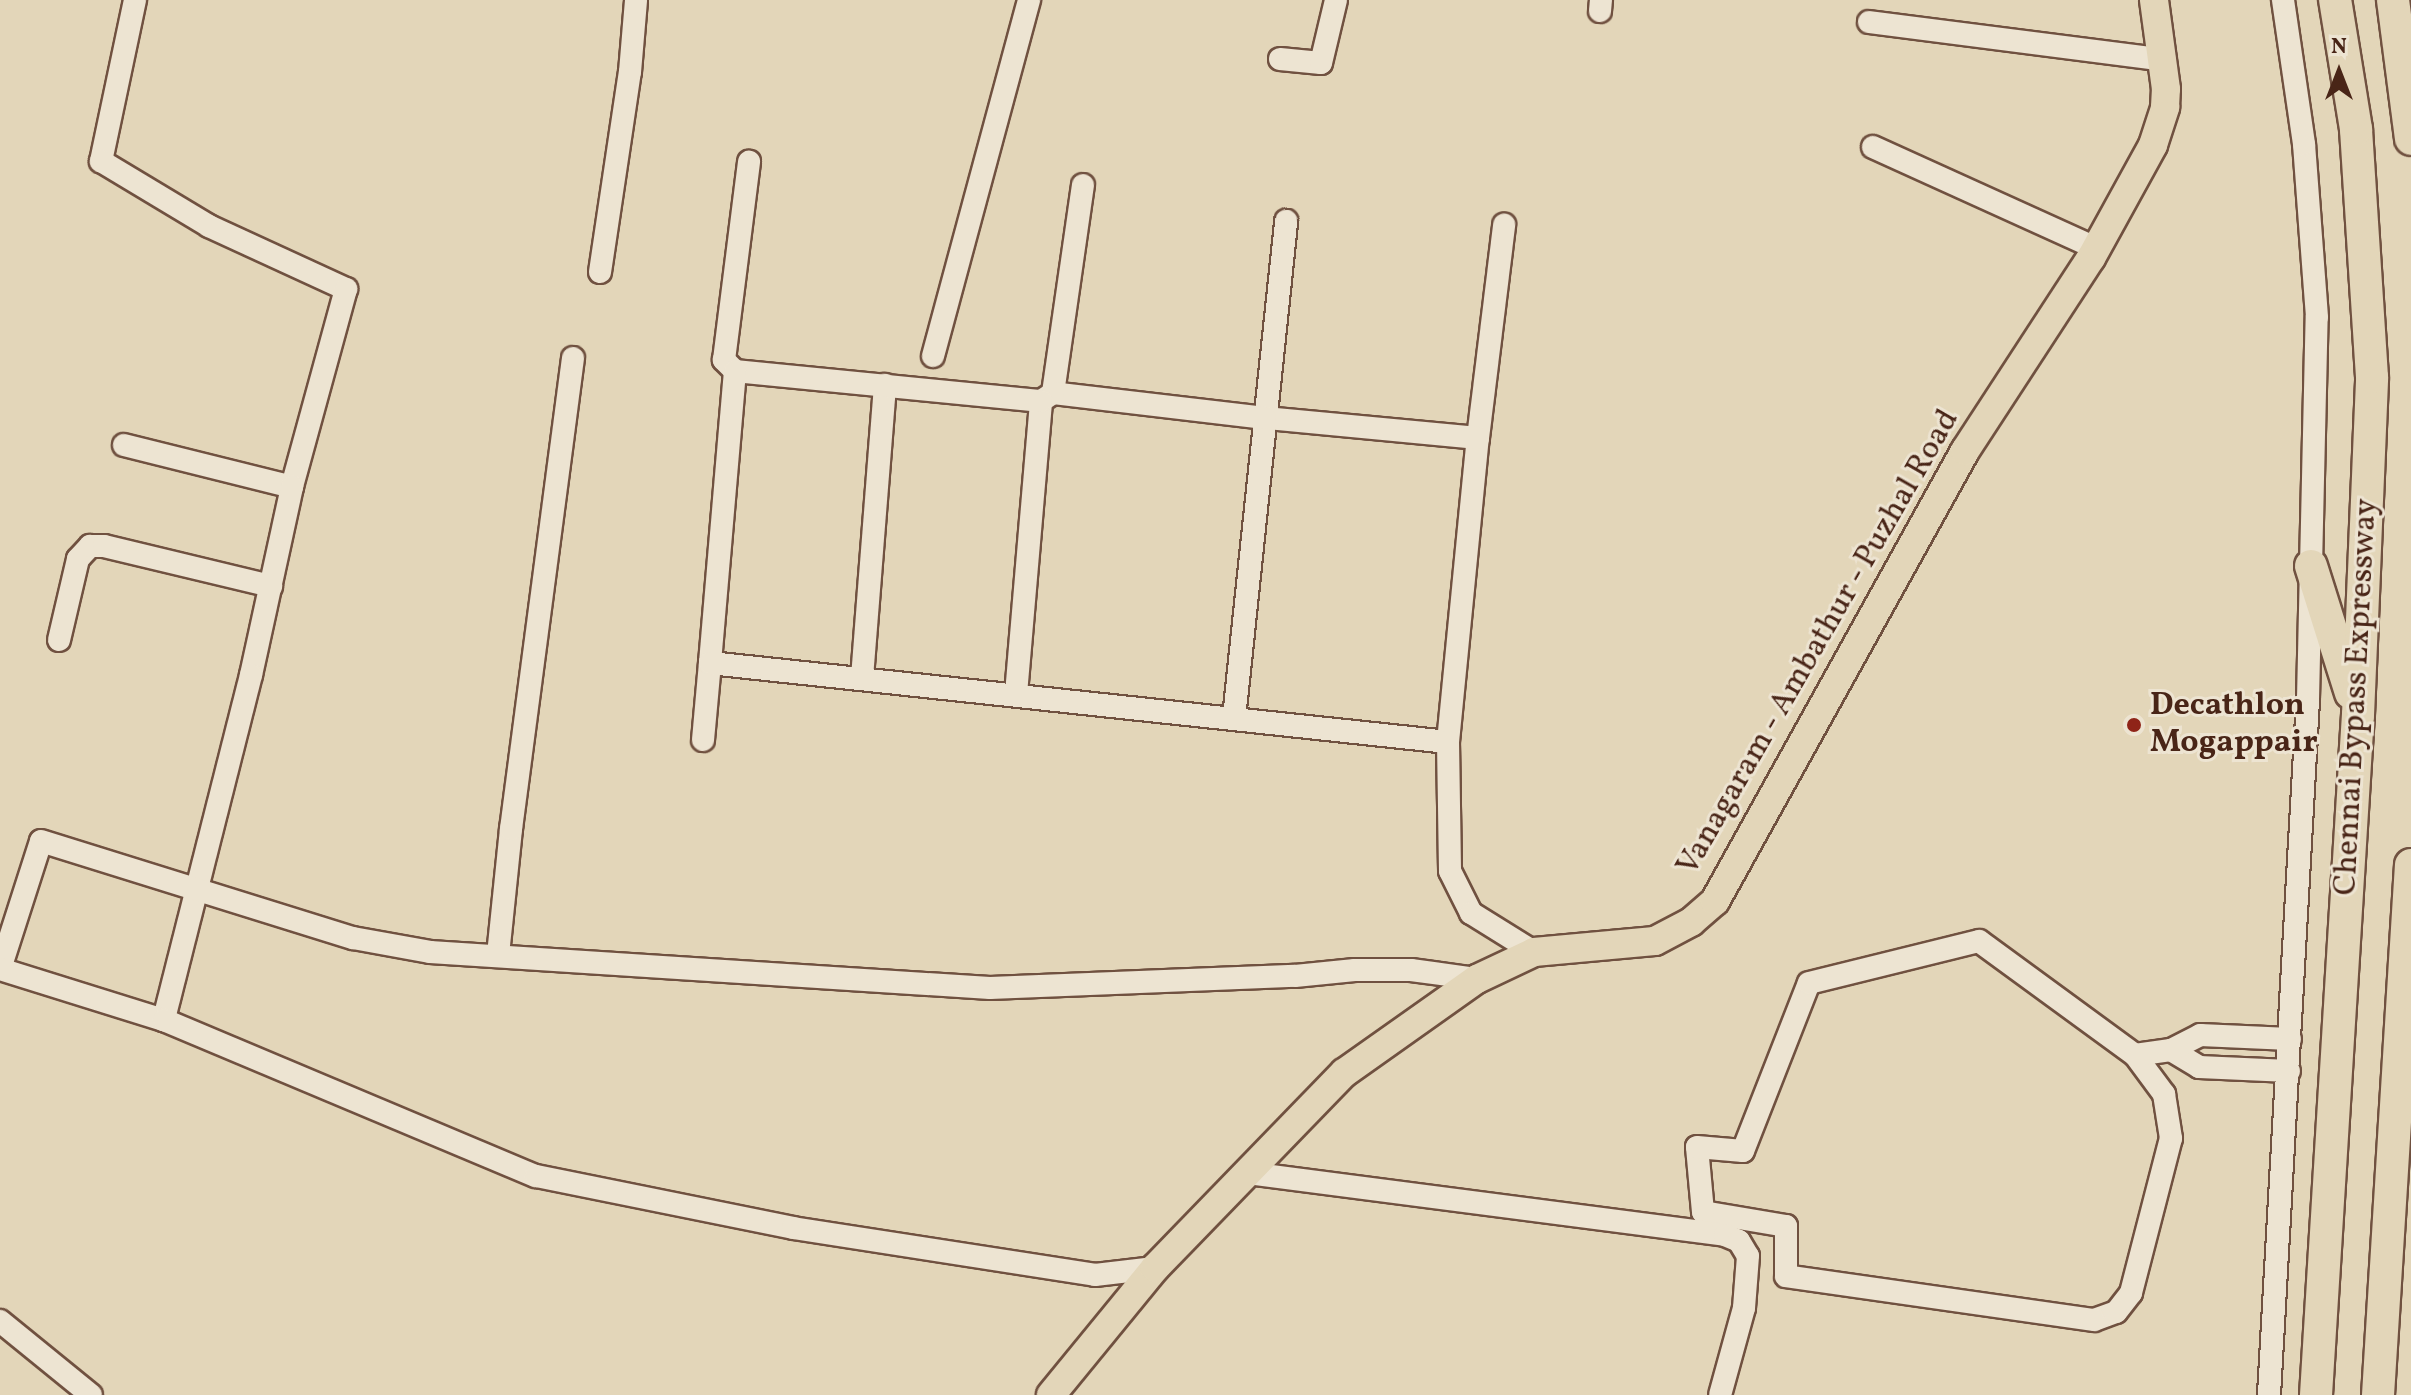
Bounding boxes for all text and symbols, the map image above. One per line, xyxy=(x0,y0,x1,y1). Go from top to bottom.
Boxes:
north arrow xyxy=(2299,32,2379,112)
text: N xyxy=(2331,32,2347,63)
street label: Vanagaram - Ambathur - Puzhal Road xyxy=(1669,402,1969,884)
street label: Chennai Bypass Expressway xyxy=(2327,498,2387,896)
place label: Decathlon Mogappair xyxy=(2150,688,2318,763)
marker: Decathlon Mogappair xyxy=(2125,716,2143,734)

